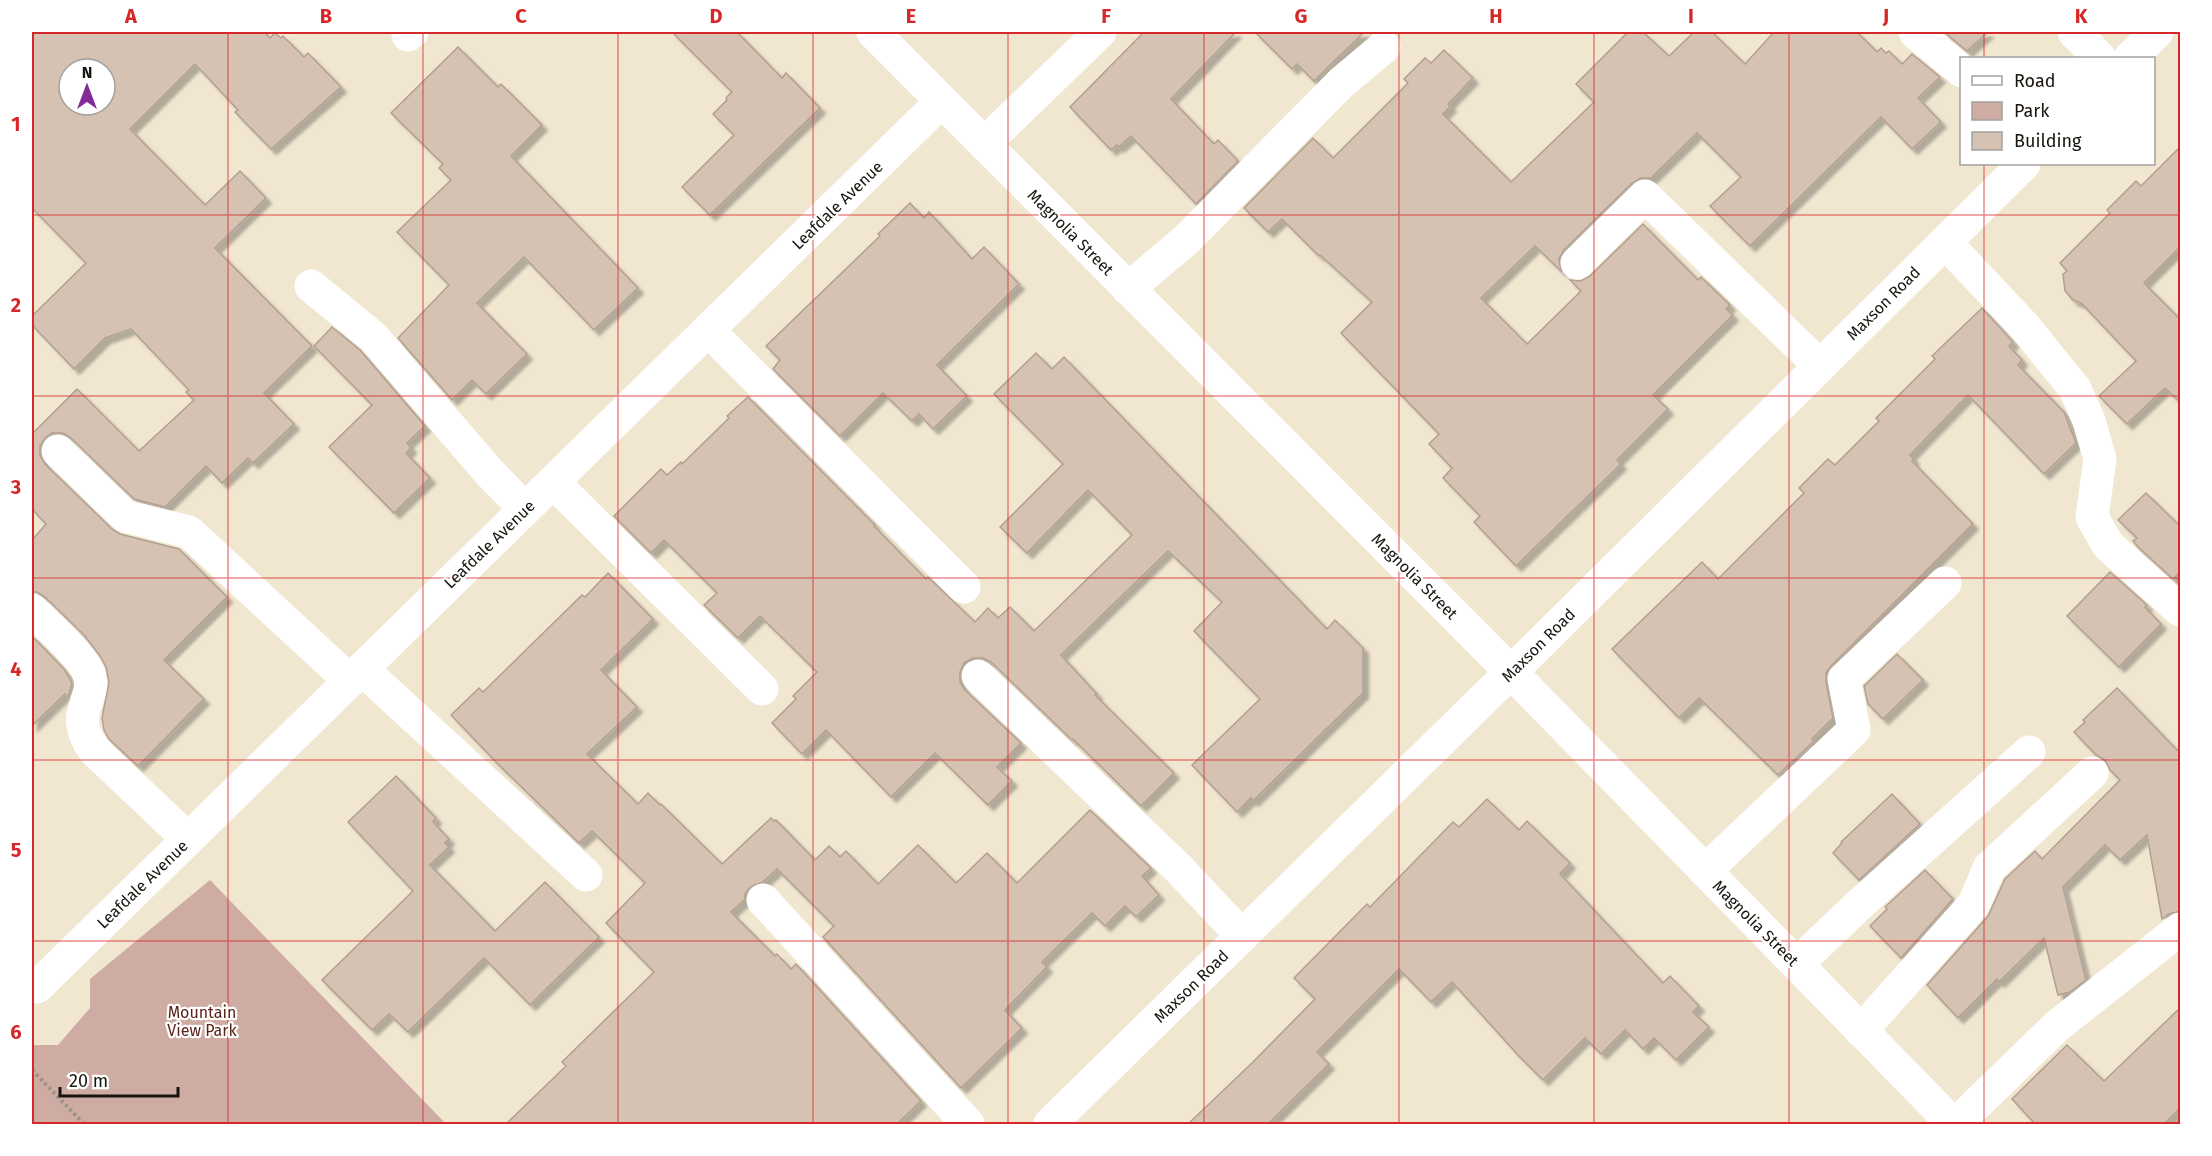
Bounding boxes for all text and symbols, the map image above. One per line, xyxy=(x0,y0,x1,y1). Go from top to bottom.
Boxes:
text: A xyxy=(124,4,138,28)
text: B xyxy=(320,4,332,28)
text: C xyxy=(515,4,527,28)
text: D xyxy=(709,4,723,28)
text: E xyxy=(906,4,916,28)
text: F xyxy=(1101,4,1111,28)
text: G xyxy=(1295,4,1307,28)
text: H xyxy=(1489,4,1503,28)
text: I xyxy=(1688,4,1694,28)
text: J xyxy=(1882,4,1889,28)
text: K xyxy=(2075,4,2088,28)
north arrow xyxy=(57,57,117,117)
legend xyxy=(1960,57,2155,165)
text: N xyxy=(82,63,92,82)
text: Road xyxy=(2014,70,2056,92)
text: Park xyxy=(2014,100,2050,122)
text: 1 xyxy=(11,112,21,136)
text: Building xyxy=(2014,130,2082,152)
street label: Leafdale Avenue xyxy=(788,157,887,253)
street label: Magnolia Street xyxy=(1024,185,1118,279)
street label: Maxson Road xyxy=(1843,263,1924,344)
text: 2 xyxy=(11,293,21,317)
text: 3 xyxy=(10,475,21,499)
street label: Leafdale Avenue xyxy=(440,496,539,592)
street label: Magnolia Street xyxy=(1368,529,1462,623)
street label: Maxson Road xyxy=(1498,605,1579,686)
text: 4 xyxy=(10,657,22,681)
street label: Leafdale Avenue xyxy=(93,836,192,932)
text: 5 xyxy=(11,838,22,862)
street label: Magnolia Street xyxy=(1709,876,1803,970)
street label: Maxson Road xyxy=(1150,946,1233,1027)
park label: Mountain View Park xyxy=(167,1003,237,1040)
text: 6 xyxy=(10,1020,22,1044)
scale bar xyxy=(60,1060,178,1098)
text: 20 m xyxy=(69,1070,108,1092)

